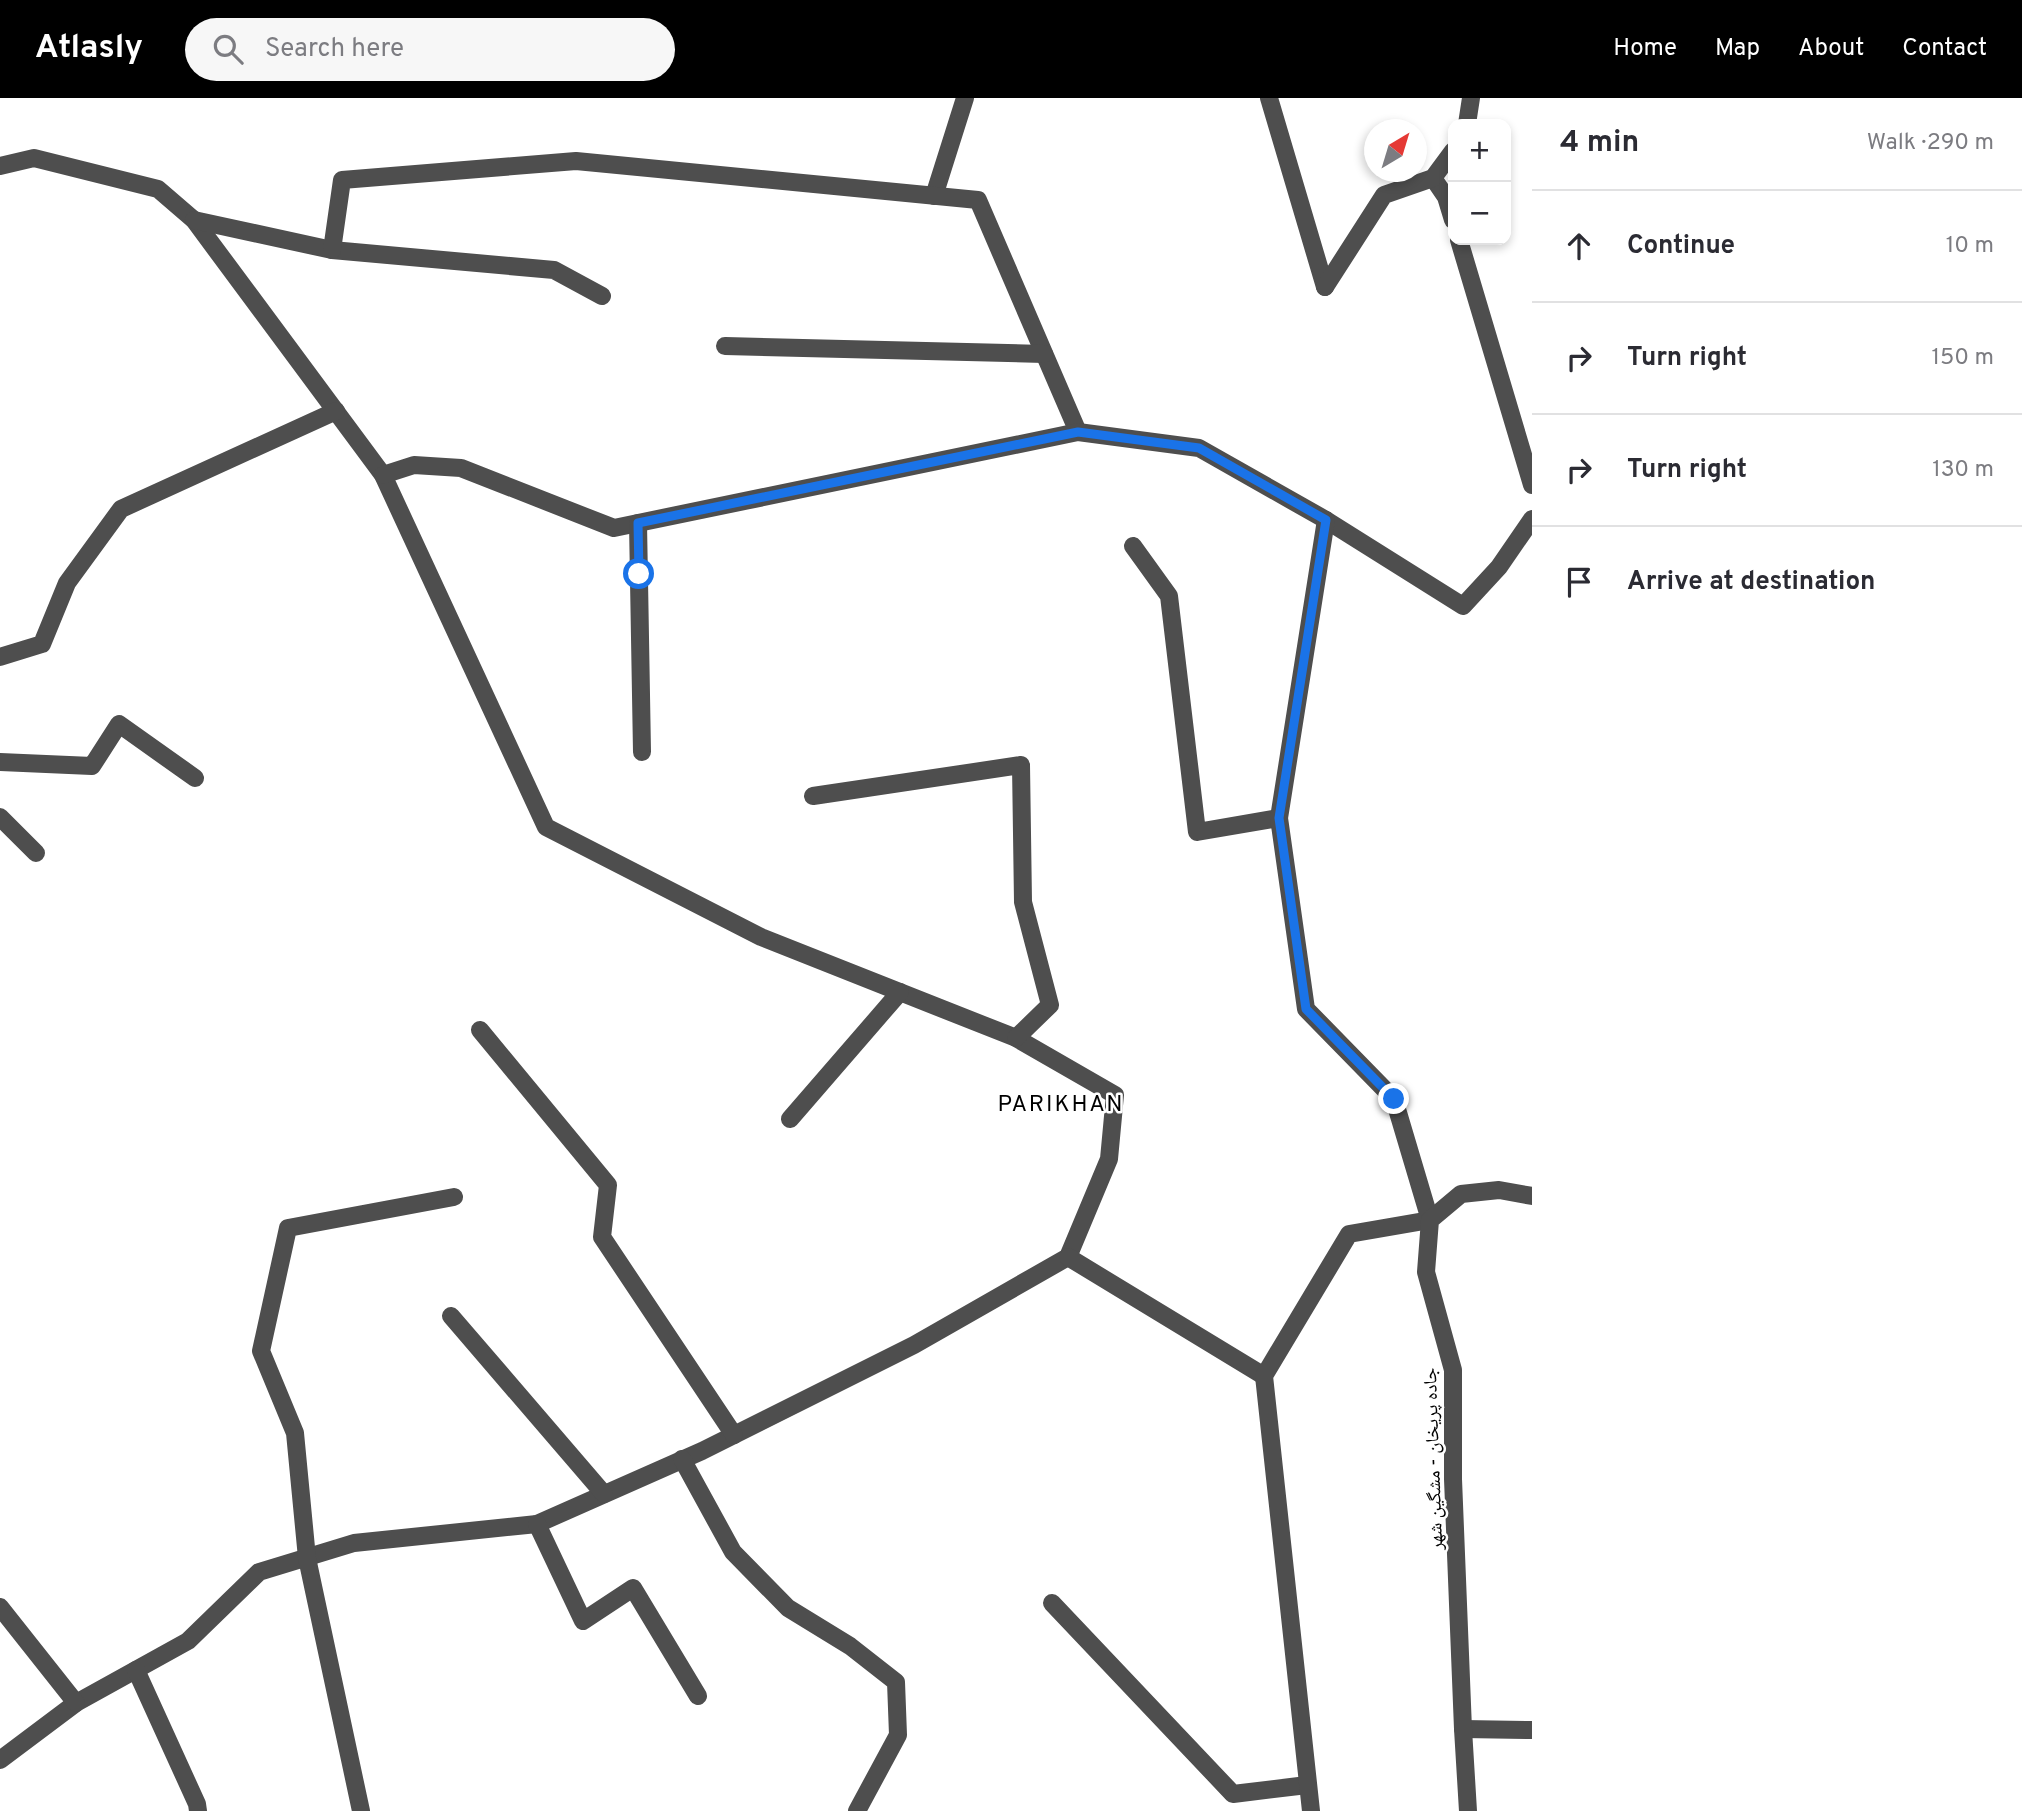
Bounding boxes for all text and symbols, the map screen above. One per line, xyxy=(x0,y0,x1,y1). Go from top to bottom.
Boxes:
search box xyxy=(185,18,675,81)
text: Atlasly xyxy=(35,28,143,70)
icon: search xyxy=(209,30,247,68)
text: Search here xyxy=(265,33,404,66)
text: Home xyxy=(1613,34,1677,64)
text: Map xyxy=(1715,34,1760,64)
text: About xyxy=(1798,34,1864,64)
text: Contact xyxy=(1902,34,1987,64)
north arrow xyxy=(1364,119,1427,182)
map controls xyxy=(1448,119,1511,245)
button: + xyxy=(1448,119,1511,182)
text: 4 min xyxy=(1560,125,1639,162)
text: Walk · 290 m xyxy=(1867,129,1994,158)
button: − xyxy=(1448,182,1511,245)
icon: ahead xyxy=(1560,227,1598,265)
text: Continue xyxy=(1627,230,1735,263)
text: 10 m xyxy=(1946,232,1994,261)
icon: right xyxy=(1560,339,1598,377)
text: Turn right xyxy=(1627,342,1747,375)
text: 150 m xyxy=(1932,344,1994,373)
icon: right xyxy=(1560,451,1598,489)
text: Turn right xyxy=(1627,454,1747,487)
text: 130 m xyxy=(1932,456,1994,485)
route start xyxy=(623,558,654,589)
icon: arrive xyxy=(1560,563,1598,601)
text: Arrive at destination xyxy=(1627,566,1875,599)
route end xyxy=(1378,1083,1409,1114)
district label: PARIKHAN xyxy=(997,1091,1125,1120)
street label: جاده پریخان - مشگین شهر xyxy=(1419,1367,1449,1552)

